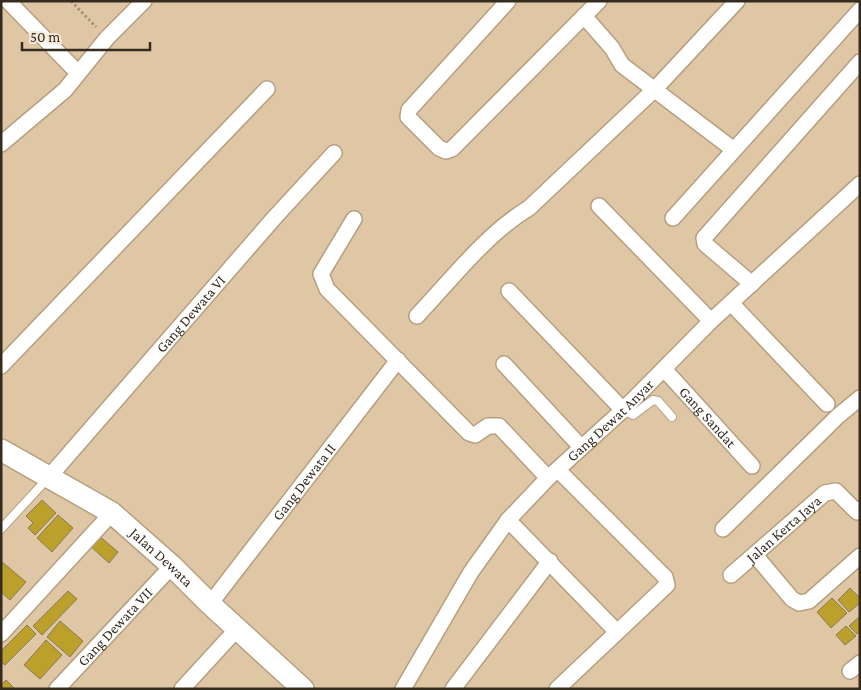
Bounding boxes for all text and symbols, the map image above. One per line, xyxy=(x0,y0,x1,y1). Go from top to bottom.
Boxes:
scale bar xyxy=(22,20,150,52)
text: 50 m xyxy=(30,29,60,45)
street label: Gang Dewata VI xyxy=(153,272,229,356)
street label: Gang Dewat Anyar xyxy=(564,376,657,465)
street label: Gang Sandat xyxy=(676,383,740,452)
street label: Gang Dewata II xyxy=(269,440,339,524)
street label: Jalan Kerta Jaya xyxy=(742,492,824,568)
street label: Jalan Dewata xyxy=(124,523,196,590)
street label: Gang Dewata VII xyxy=(75,584,156,669)

